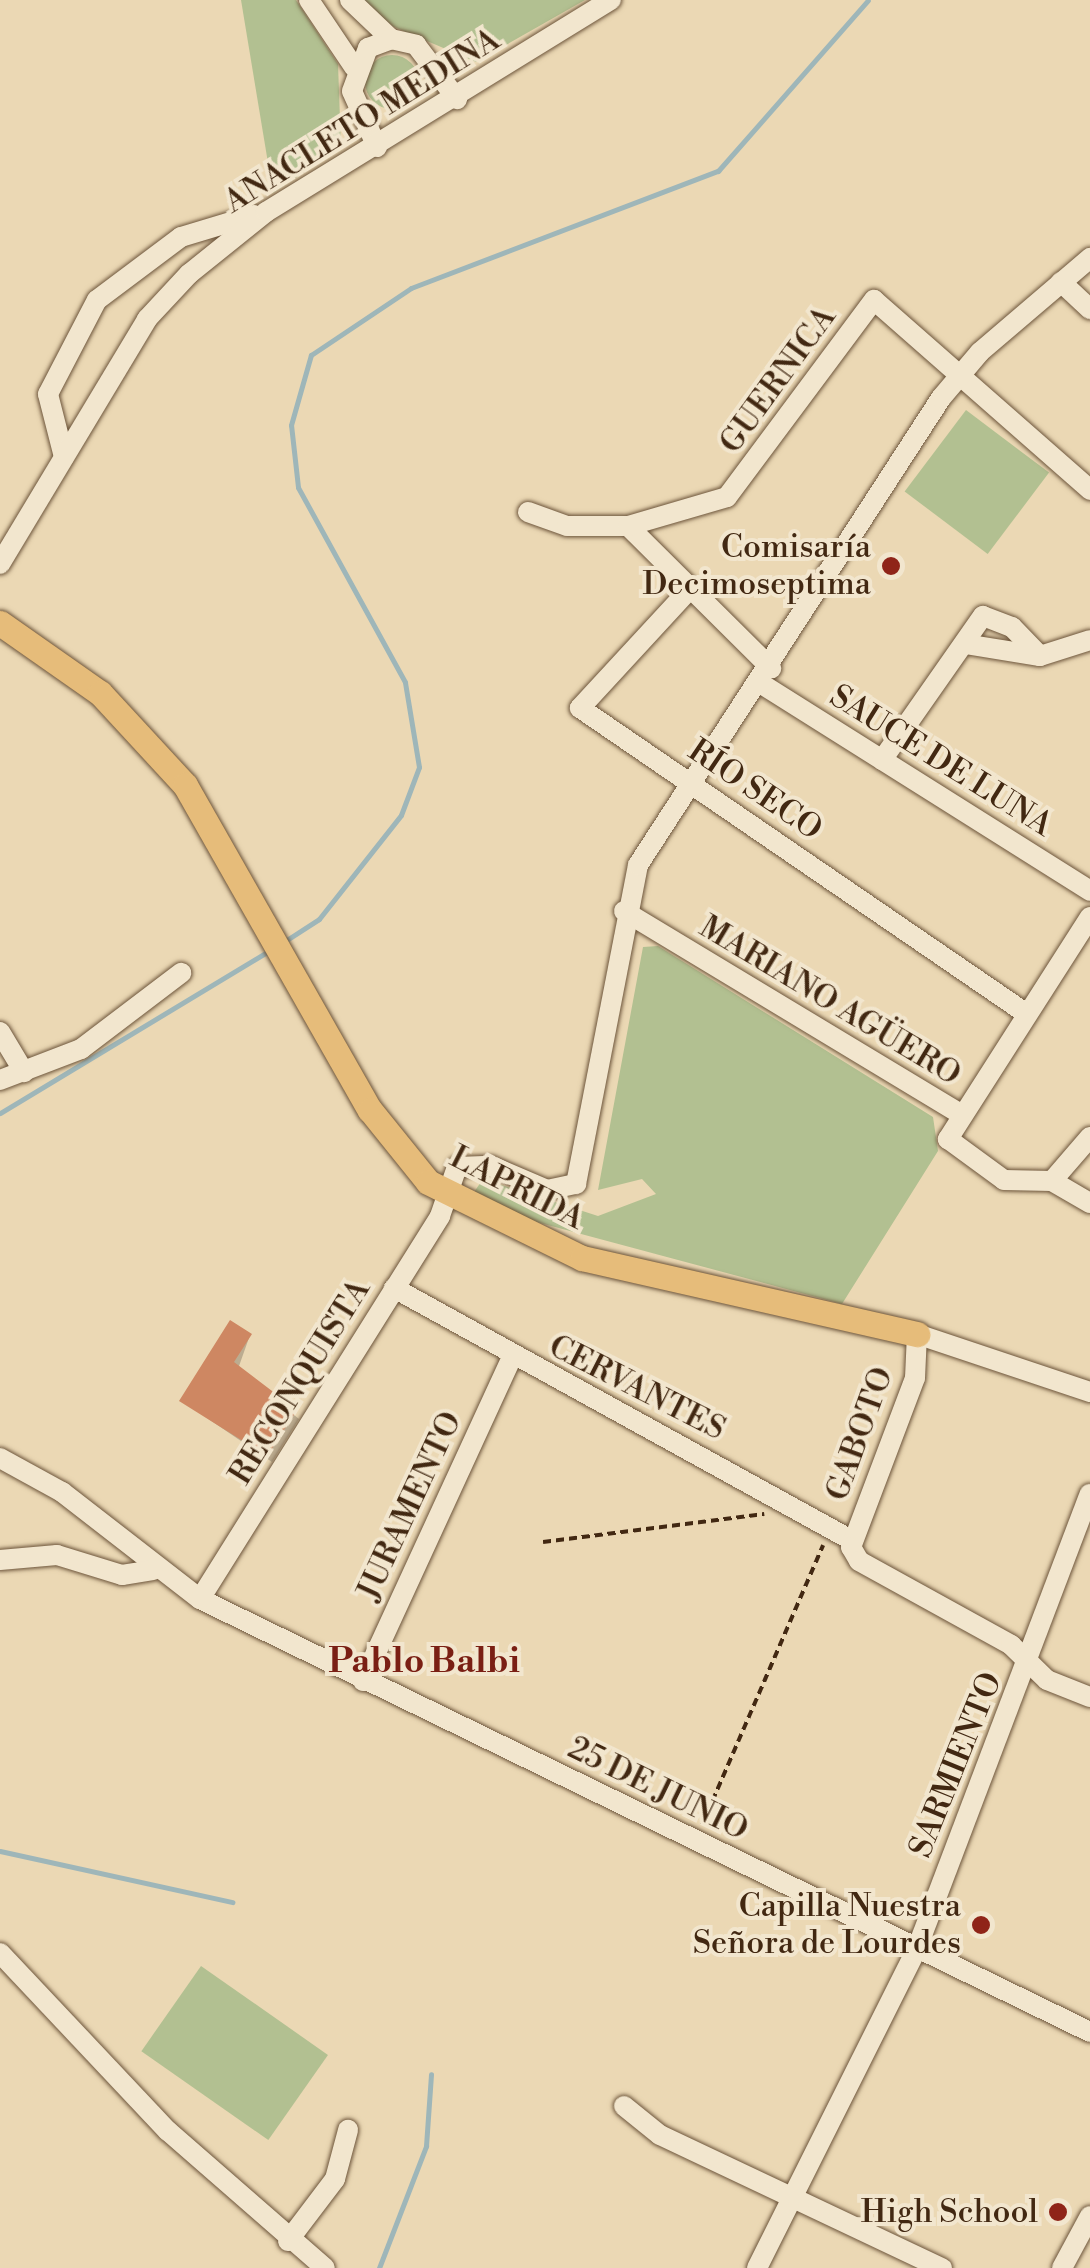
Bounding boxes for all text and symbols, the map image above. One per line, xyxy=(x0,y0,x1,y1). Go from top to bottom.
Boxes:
street label: ANACLETO MEDINA xyxy=(217,20,507,222)
street label: GUERNICA xyxy=(712,299,844,461)
place label: Comisaría Decimoseptima xyxy=(642,529,871,604)
marker: Comisaría Decimoseptima xyxy=(880,555,902,577)
street label: SAUCE DE LUNA xyxy=(823,677,1059,845)
street label: RÍO SECO xyxy=(681,731,829,849)
street label: MARIANO AGÜERO xyxy=(692,908,968,1094)
street label: LAPRIDA xyxy=(443,1138,591,1238)
street label: RECONQUISTA xyxy=(221,1272,379,1492)
street label: CERVANTES xyxy=(542,1327,732,1449)
street label: GABOTO xyxy=(818,1362,902,1506)
street label: JURAMENTO xyxy=(350,1406,470,1606)
district label: Pablo Balbi xyxy=(328,1641,520,1683)
street label: SARMIENTO xyxy=(902,1667,1010,1863)
street label: 25 DE JUNIO xyxy=(562,1729,754,1849)
place label: Capilla Nuestra Señora de Lourdes xyxy=(693,1888,961,1963)
marker: Capilla Nuestra Señora de Lourdes xyxy=(970,1914,992,1936)
place label: High School xyxy=(861,2193,1038,2231)
marker: High School xyxy=(1047,2201,1069,2223)

